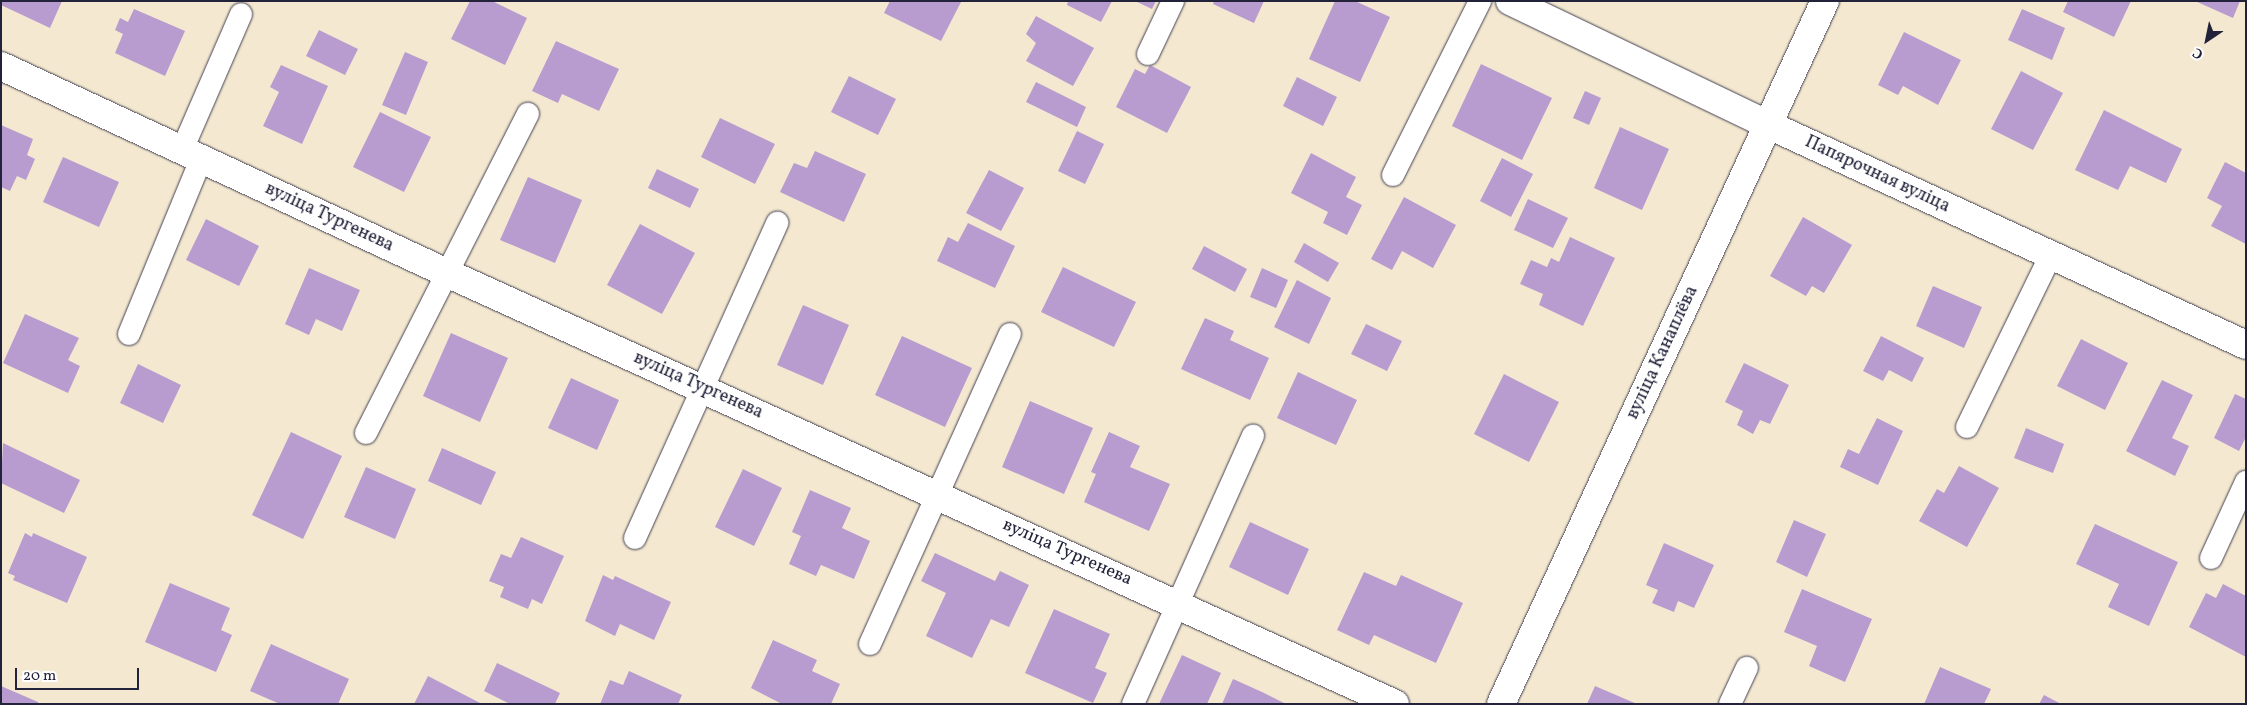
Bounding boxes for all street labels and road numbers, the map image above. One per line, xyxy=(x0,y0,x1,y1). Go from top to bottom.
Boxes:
street label: Папярочная вуліца xyxy=(1801,132,1953,218)
street label: вуліца Тургенева xyxy=(261,179,397,257)
street label: вуліца Канаплёва xyxy=(1623,283,1703,423)
street label: вуліца Тургенева xyxy=(630,348,766,424)
street label: вуліца Тургенева xyxy=(999,515,1135,591)

